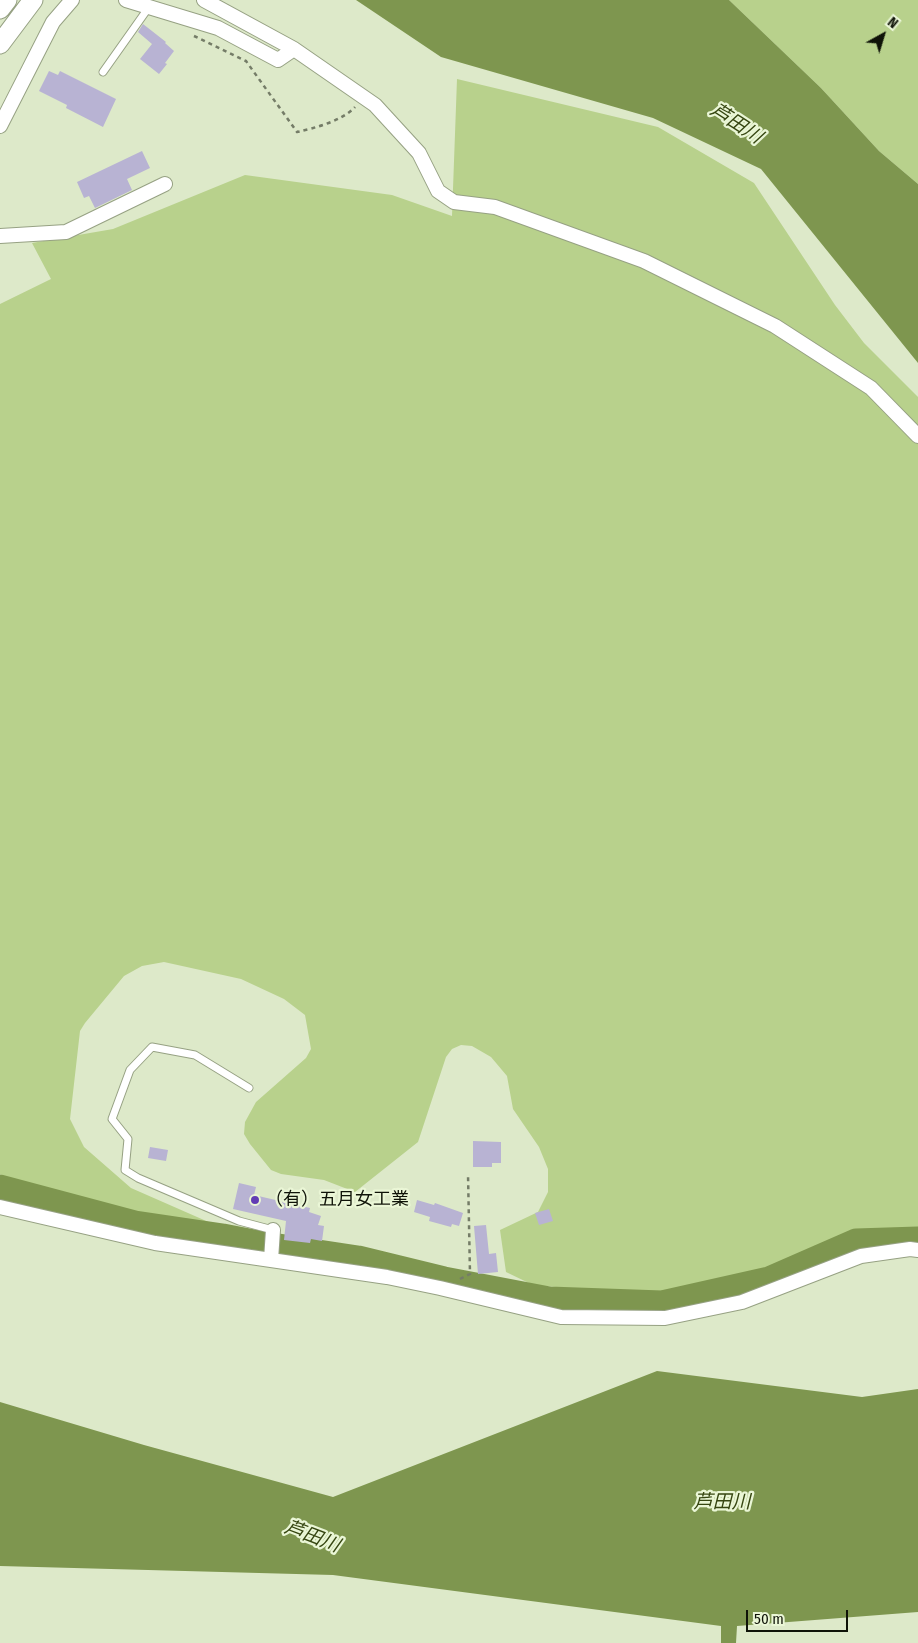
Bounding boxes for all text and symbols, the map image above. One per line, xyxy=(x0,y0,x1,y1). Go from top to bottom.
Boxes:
north arrow xyxy=(858,10,908,60)
text: N xyxy=(884,14,901,32)
water label: 芦田川 xyxy=(706,99,766,149)
place label: （有）五月女工業 xyxy=(265,1189,409,1211)
marker: （有）五月女工業 xyxy=(249,1194,261,1206)
water label: 芦田川 xyxy=(694,1492,750,1514)
water label: 芦田川 xyxy=(281,1516,343,1558)
scale bar xyxy=(748,1600,850,1632)
text: 50 m xyxy=(754,1610,784,1628)

